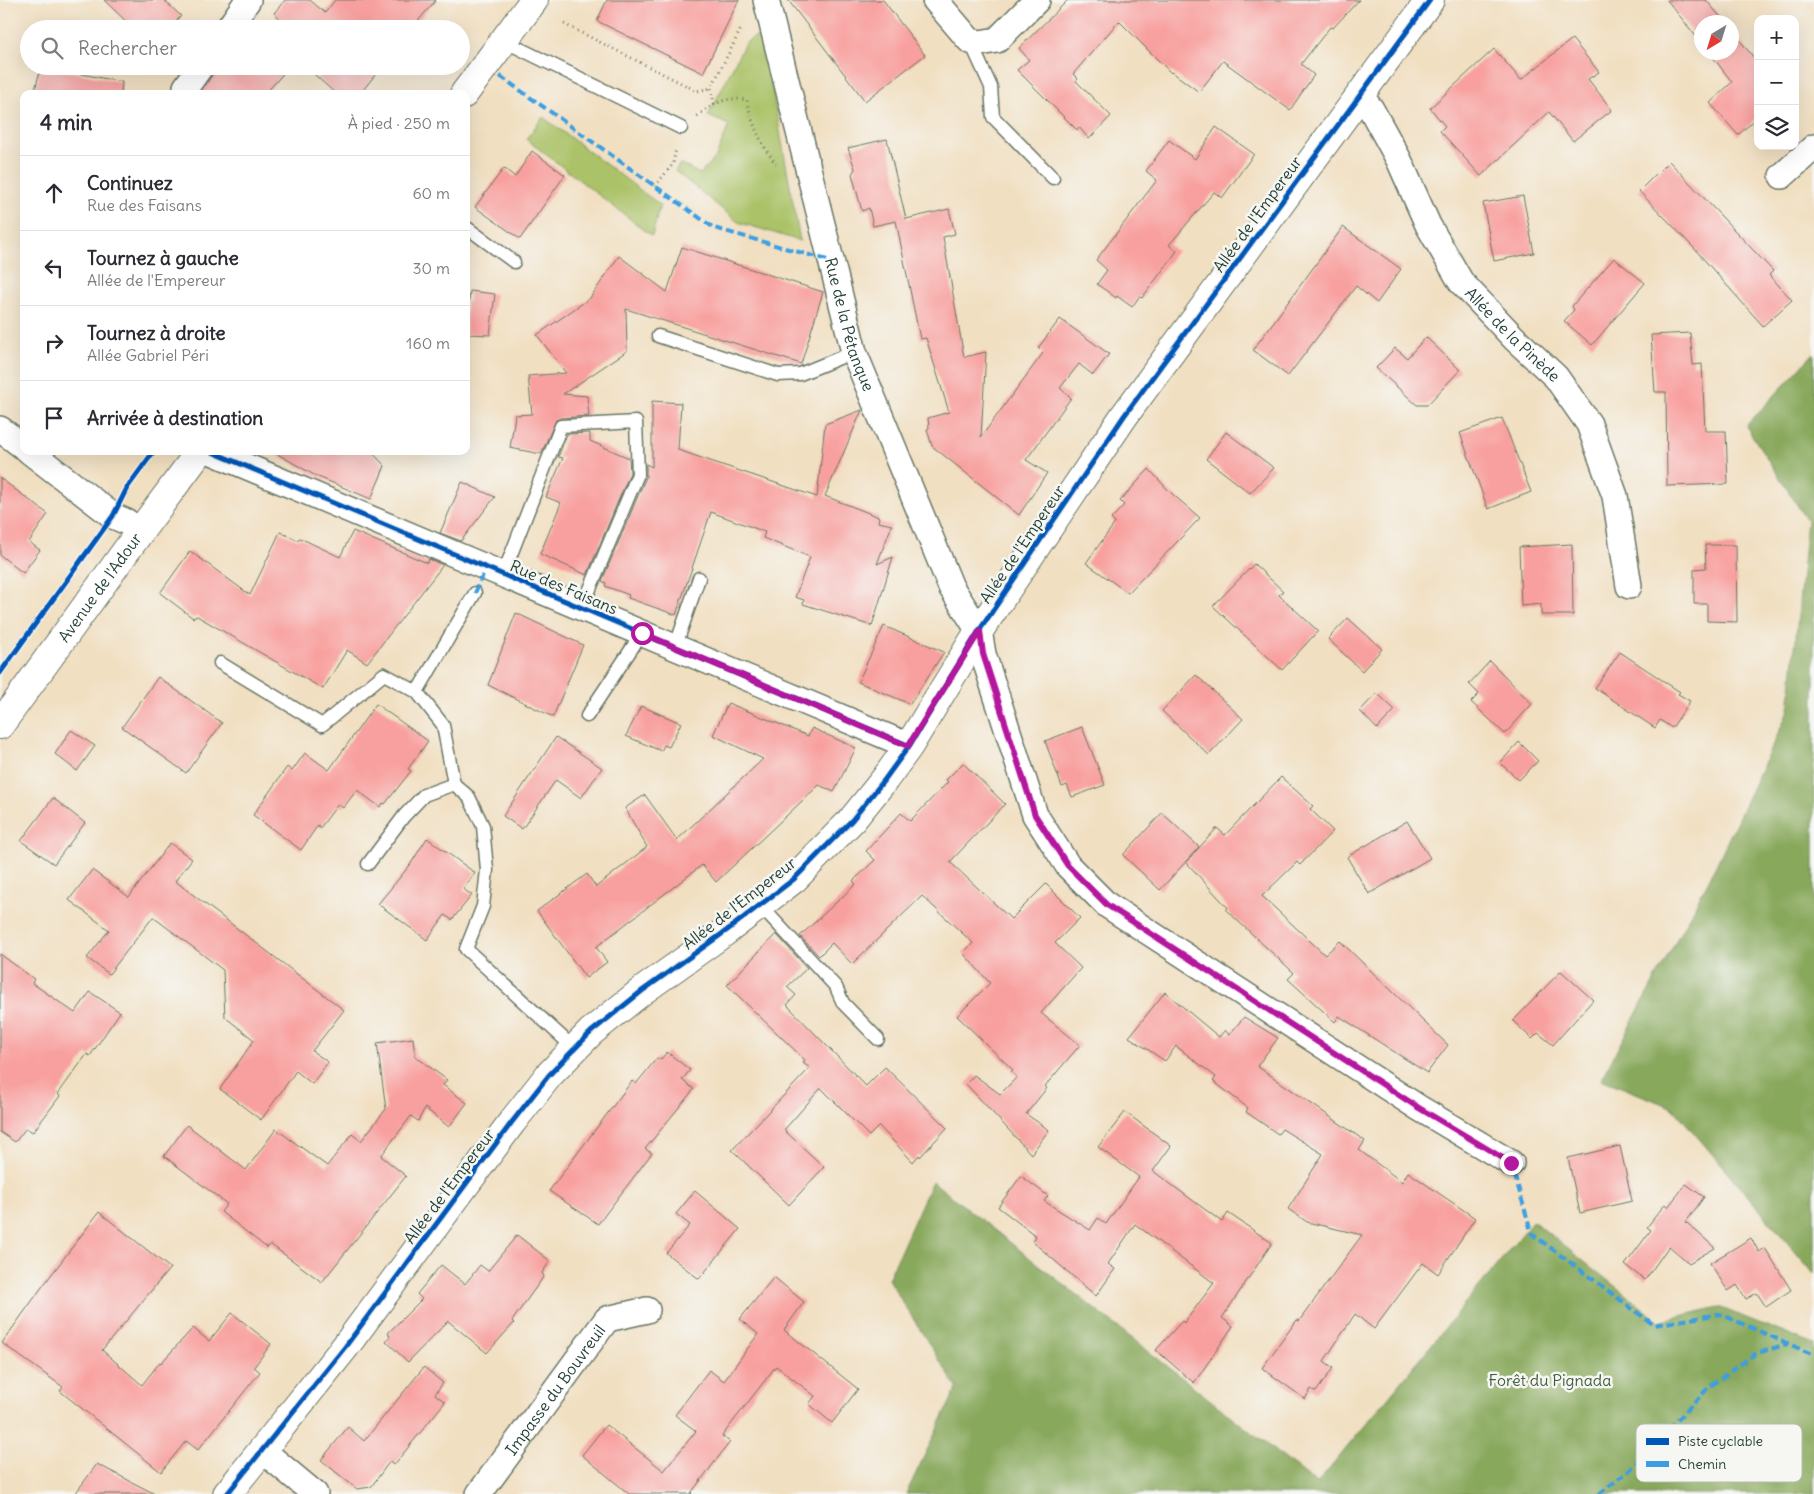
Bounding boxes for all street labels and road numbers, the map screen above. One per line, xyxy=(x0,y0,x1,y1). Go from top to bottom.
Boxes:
street label: Allée de l'Empereur xyxy=(1208,152,1306,276)
street label: Rue de la Pétanque xyxy=(821,255,879,394)
street label: Allée de la Pinède xyxy=(1461,283,1564,386)
street label: Allée de l'Empereur xyxy=(975,481,1069,607)
street label: Avenue de l'Adour xyxy=(54,528,146,646)
street label: Rue des Faisans xyxy=(507,555,621,619)
street label: Allée de l'Empereur xyxy=(678,852,800,954)
street label: Allée de l'Empereur xyxy=(399,1124,499,1247)
street label: Impasse du Bouvreuil xyxy=(501,1321,609,1459)

